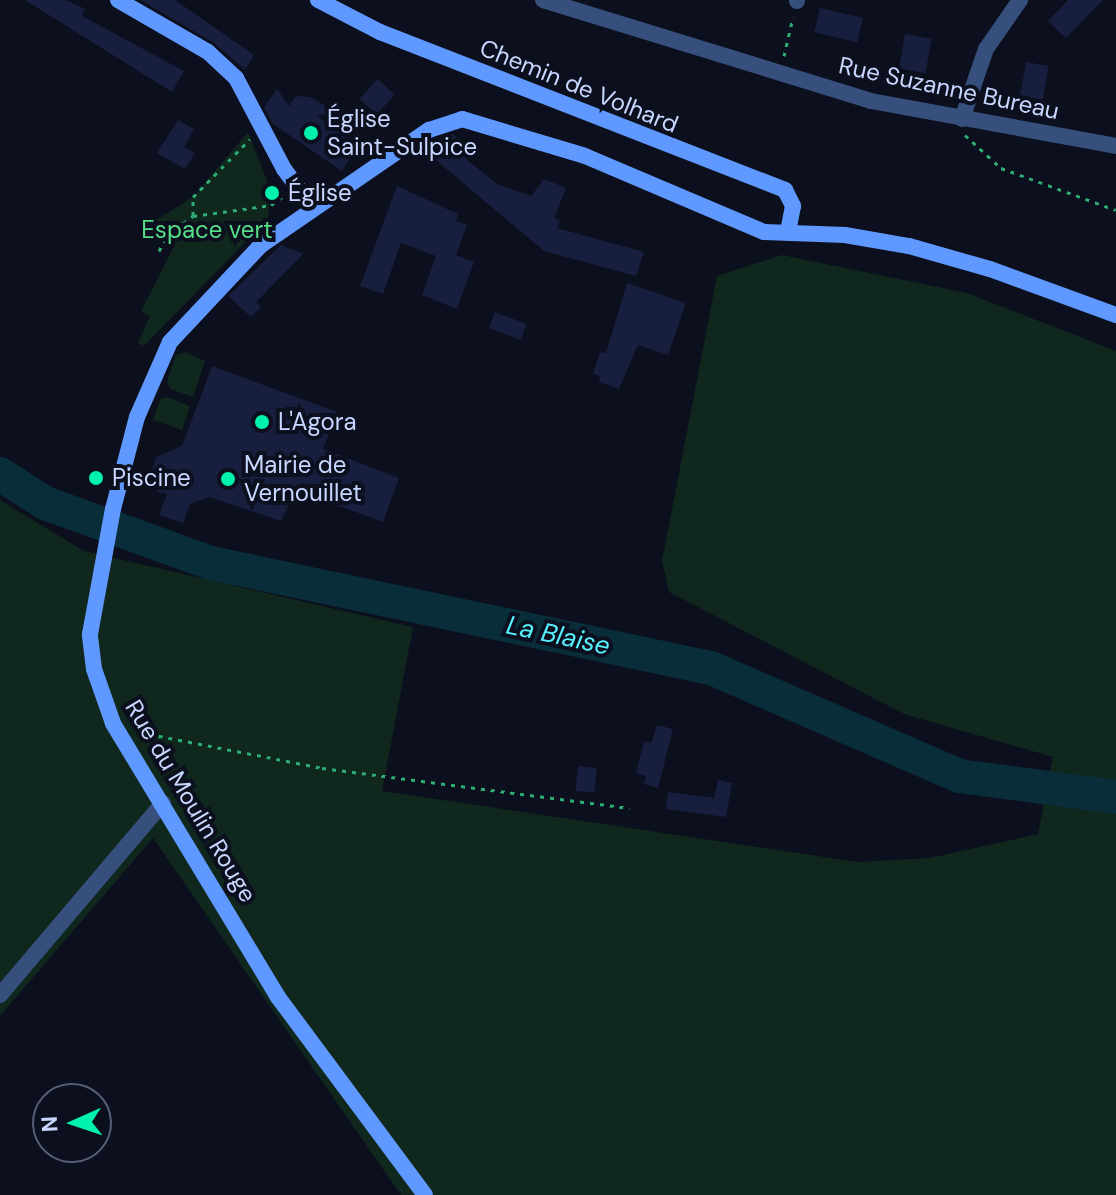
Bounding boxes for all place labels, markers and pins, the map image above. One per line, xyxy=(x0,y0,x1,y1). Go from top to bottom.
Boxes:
place label: Église Saint-Sulpice xyxy=(327,105,477,161)
marker: Église Saint-Sulpice xyxy=(302,124,320,142)
place label: Église xyxy=(288,179,352,207)
marker: Église xyxy=(263,184,281,202)
place label: L'Agora xyxy=(278,408,357,436)
marker: L'Agora xyxy=(253,413,271,431)
place label: Mairie de Vernouillet xyxy=(244,451,362,507)
place label: Piscine xyxy=(112,464,191,492)
marker: Piscine xyxy=(87,469,105,487)
marker: Mairie de Vernouillet xyxy=(219,470,237,488)

